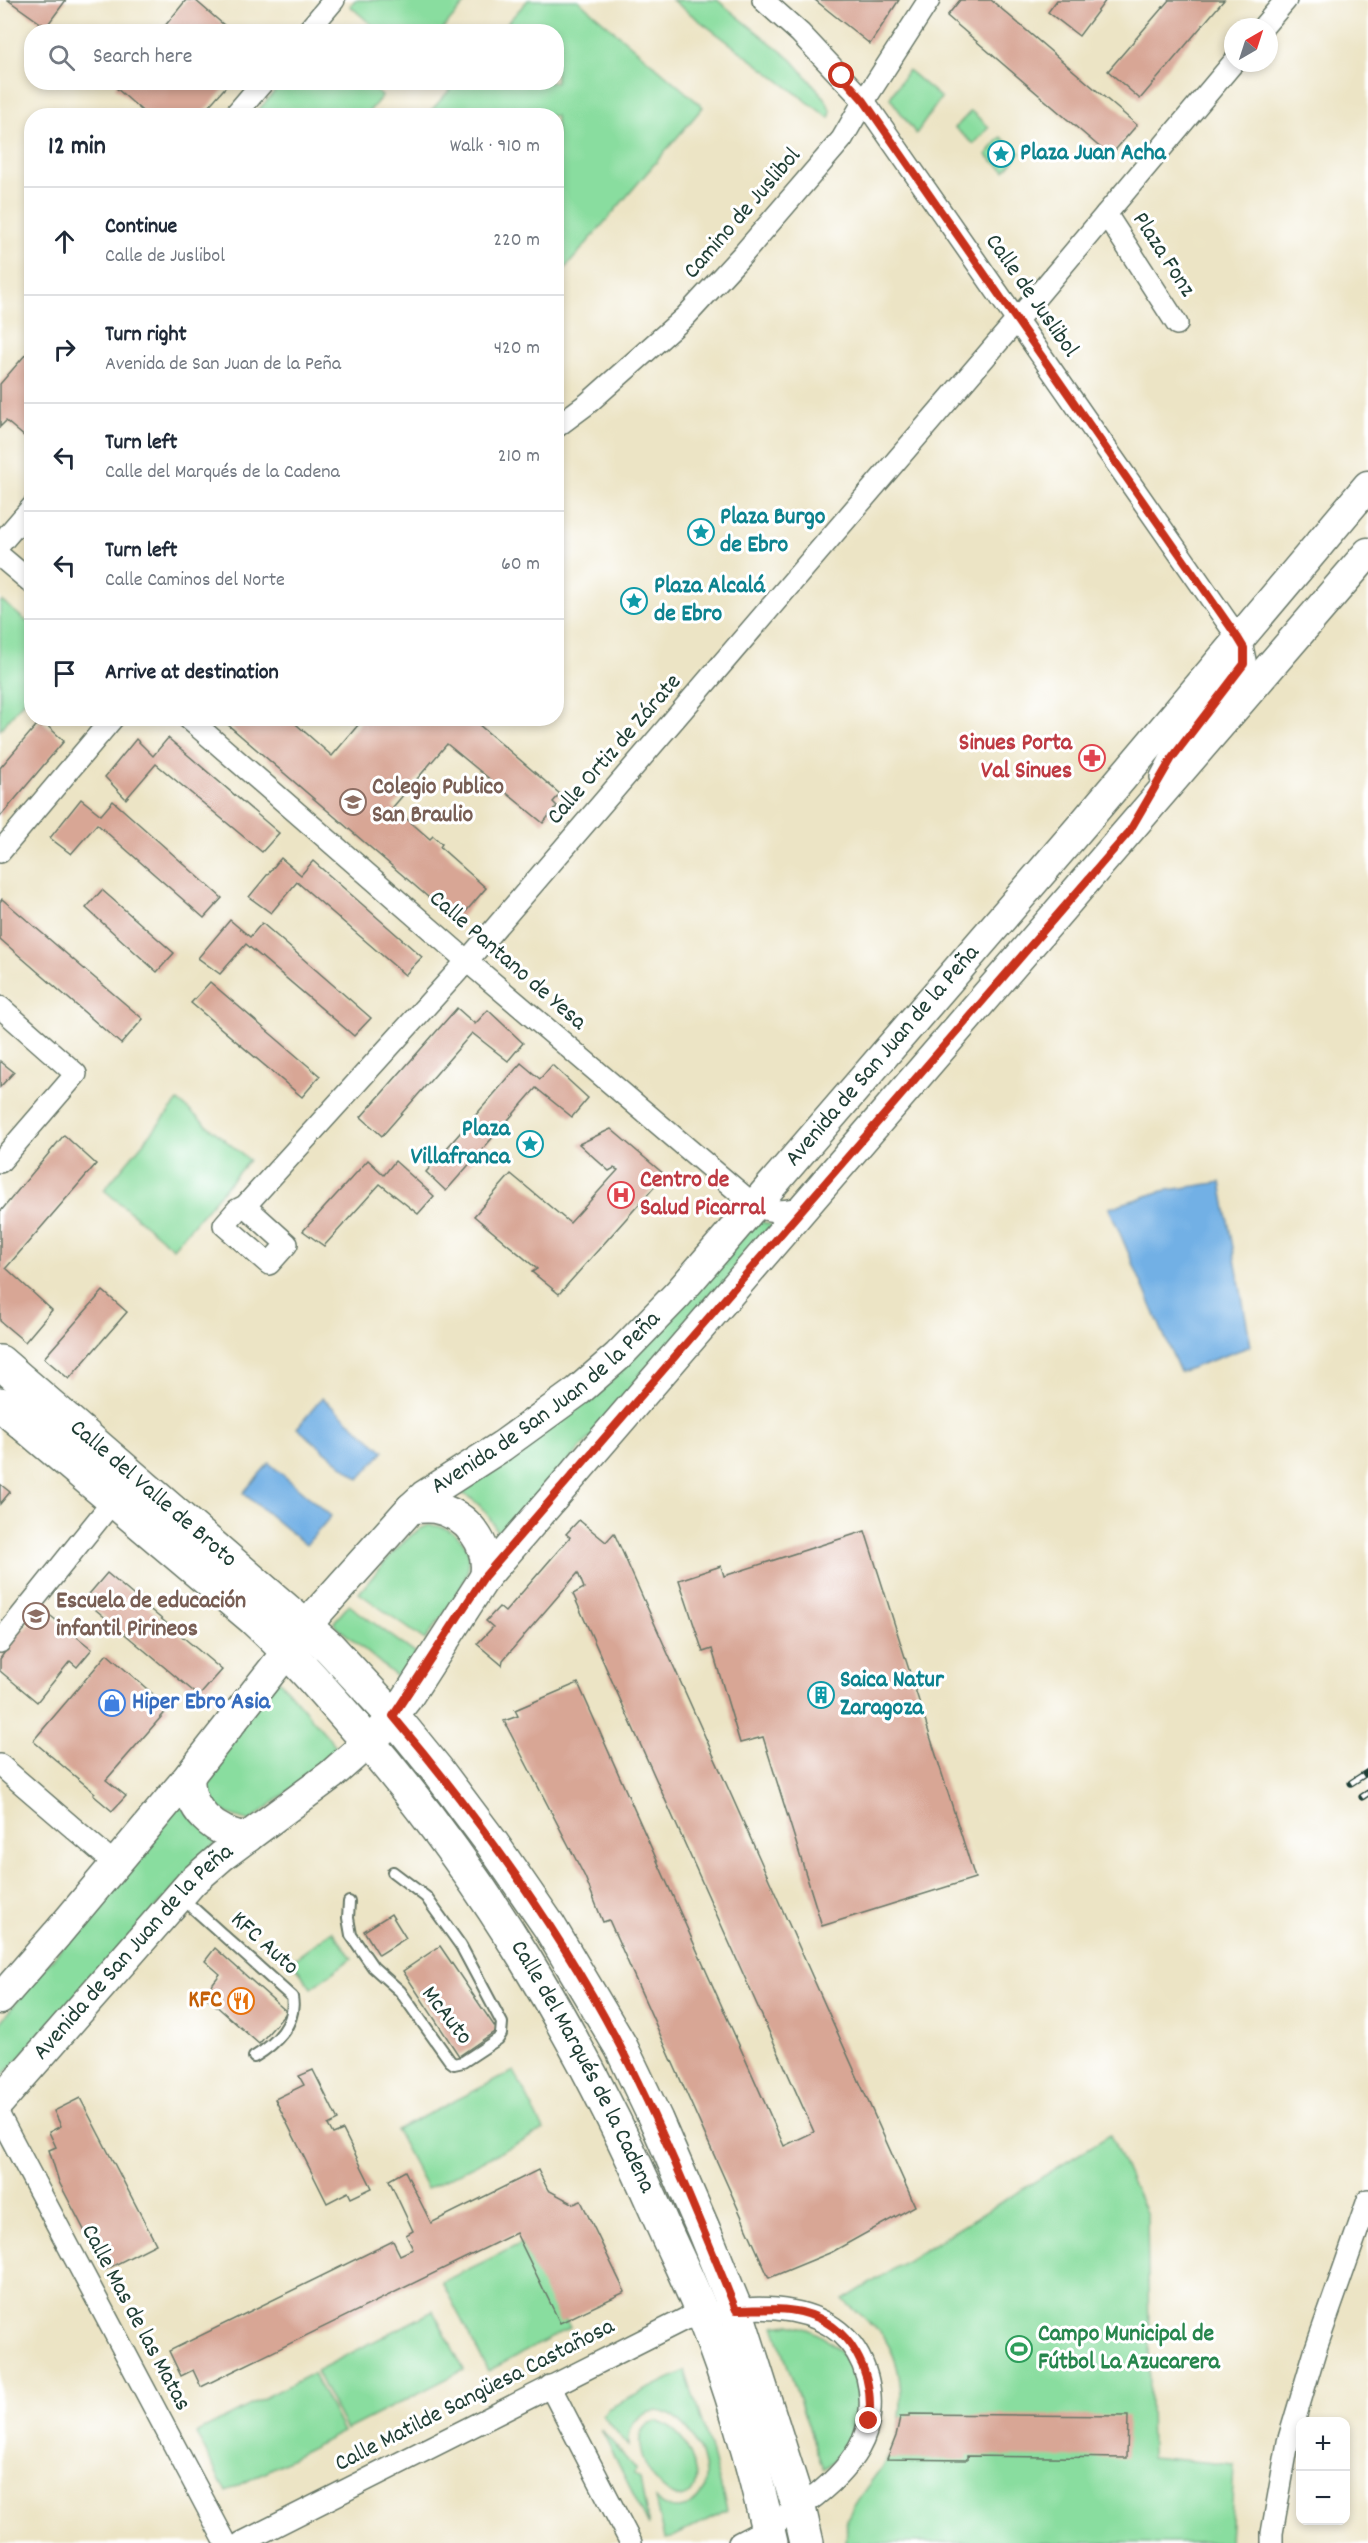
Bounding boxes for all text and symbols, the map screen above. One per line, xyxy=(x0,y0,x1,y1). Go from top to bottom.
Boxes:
north arrow xyxy=(1224,18,1278,72)
search box xyxy=(24,24,564,90)
icon: search xyxy=(45,41,78,74)
text: Search here xyxy=(93,42,192,73)
route start xyxy=(828,62,854,88)
text: 12 min xyxy=(48,129,106,166)
text: Walk · 910 m xyxy=(450,133,540,161)
place label: Plaza Juan Acha xyxy=(1020,137,1166,171)
place icon: Plaza Juan Acha xyxy=(986,139,1016,169)
street label: Camino de Juslibol xyxy=(676,141,810,287)
street label: Plaza Fonz xyxy=(1123,206,1203,304)
text: Continue xyxy=(105,212,177,243)
icon: ahead xyxy=(48,225,81,258)
text: 220 m xyxy=(493,227,540,255)
street label: Calle de Juslibol xyxy=(976,227,1086,365)
text: Calle de Juslibol xyxy=(105,243,225,271)
text: Turn right xyxy=(105,320,187,351)
icon: right xyxy=(48,333,81,366)
text: 420 m xyxy=(494,335,540,363)
text: Avenida de San Juan de la Peña xyxy=(105,351,341,379)
text: Turn left xyxy=(105,428,177,459)
icon: left xyxy=(48,441,81,474)
text: 210 m xyxy=(498,443,540,471)
text: Calle del Marqués de la Cadena xyxy=(105,459,340,487)
place label: Plaza Burgo de Ebro xyxy=(720,501,826,563)
place icon: Plaza Burgo de Ebro xyxy=(686,517,716,547)
text: Turn left xyxy=(105,536,177,567)
icon: left xyxy=(48,549,81,582)
text: 60 m xyxy=(501,551,540,579)
text: Calle Caminos del Norte xyxy=(105,567,285,595)
place label: Plaza Alcalá de Ebro xyxy=(654,570,766,632)
place icon: Plaza Alcalá de Ebro xyxy=(619,586,649,616)
icon: arrive xyxy=(48,657,81,690)
text: Arrive at destination xyxy=(105,658,279,689)
street label: Calle Ortiz de Zárate xyxy=(540,667,690,833)
place label: Sinues Porta Val Sinues xyxy=(959,727,1073,789)
pharmacy icon: Sinues Porta Val Sinues xyxy=(1077,743,1107,773)
place label: Colegio Publico San Braulio xyxy=(372,771,504,833)
school or university icon: Colegio Publico San Braulio xyxy=(338,787,368,817)
street label: Calle Pantano de Yesa xyxy=(421,883,594,1040)
street label: Avenida de San Juan de la Peña xyxy=(777,937,989,1175)
place label: Plaza Villafranca xyxy=(411,1113,511,1175)
place icon: Plaza Villafranca xyxy=(515,1129,545,1159)
place label: Centro de Salud Picarral xyxy=(640,1164,766,1226)
hospital icon: Centro de Salud Picarral xyxy=(606,1180,636,1210)
street label: Avenida de San Juan de la Peña xyxy=(425,1303,670,1504)
street label: Calle del Valle de Broto xyxy=(61,1412,244,1576)
place label: Escuela de educación infantil Pirineos xyxy=(56,1585,246,1647)
school or university icon: Escuela de educación infantil Pirineos xyxy=(21,1601,51,1631)
place label: Saica Natur Zaragoza xyxy=(840,1664,945,1726)
building icon: Saica Natur Zaragoza xyxy=(806,1680,836,1710)
place label: Hiper Ebro Asia xyxy=(132,1686,271,1720)
shop icon: Hiper Ebro Asia xyxy=(97,1688,127,1718)
street label: Avenida de San Juan de la Peña xyxy=(26,1835,241,2068)
street label: KFC Auto xyxy=(222,1904,306,1984)
street label: Calle del Marqués de la Cadena xyxy=(501,1934,663,2199)
street label: McAuto xyxy=(412,1979,480,2053)
place label: KFC xyxy=(188,1984,222,2018)
restaurant icon: KFC xyxy=(226,1986,256,2016)
street label: Calle Mas de las Matas xyxy=(71,2219,199,2417)
street label: Calle Matilde Sangüesa Castañosa xyxy=(329,2310,621,2481)
place label: Campo Municipal de Fútbol La Azucarera xyxy=(1038,2318,1221,2380)
sports icon: Campo Municipal de Fútbol La Azucarera xyxy=(1004,2334,1034,2364)
route end xyxy=(855,2407,881,2433)
map controls xyxy=(1296,2417,1350,2525)
button: + xyxy=(1296,2417,1350,2471)
button: − xyxy=(1296,2471,1350,2525)

